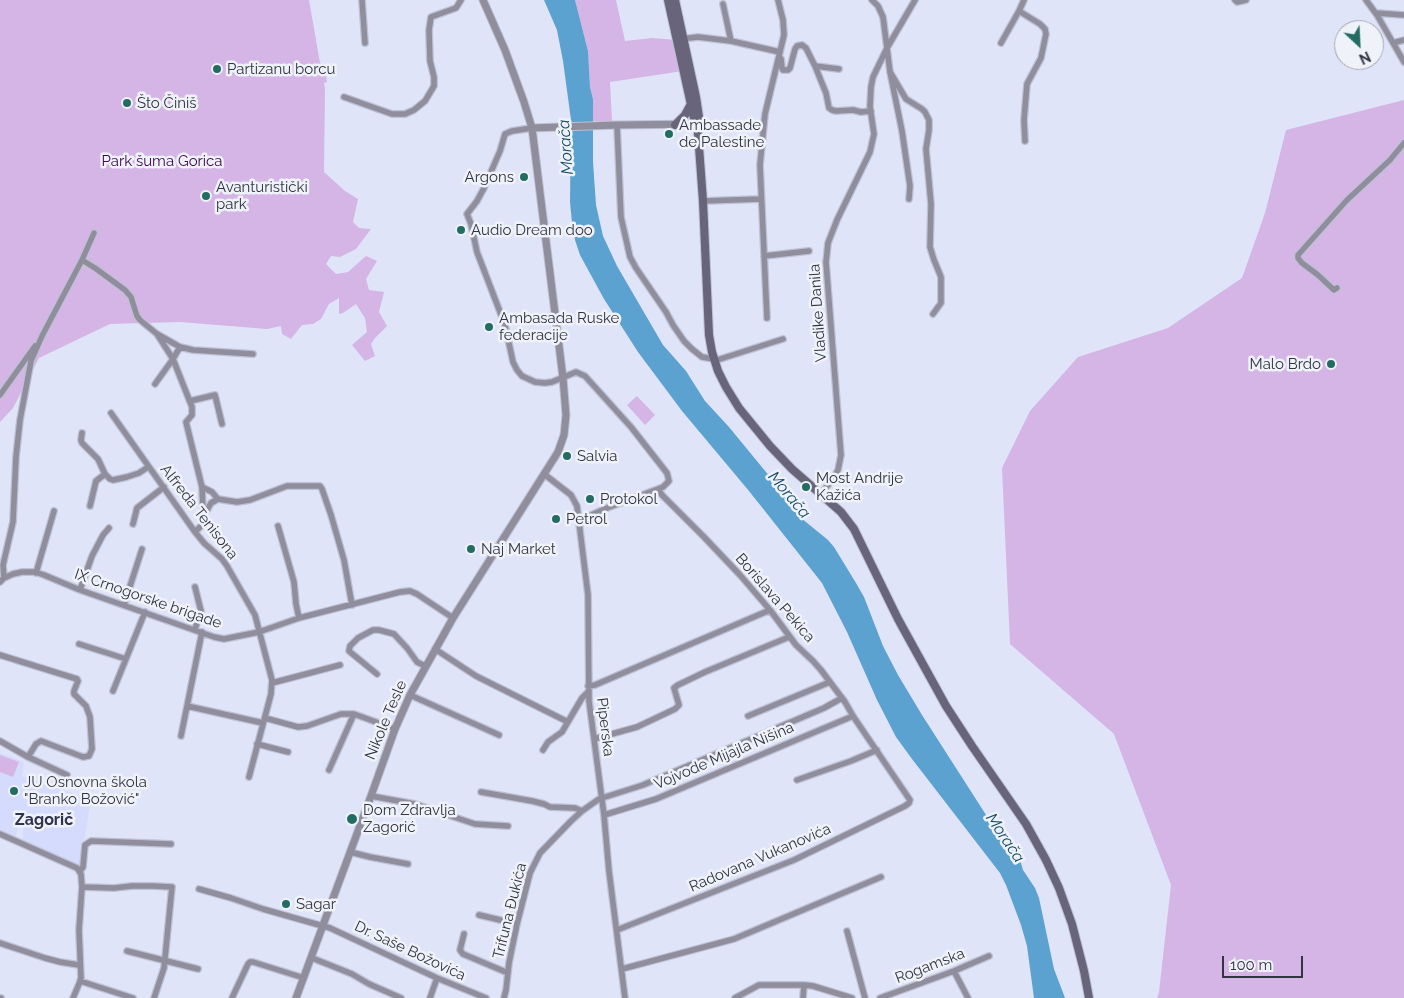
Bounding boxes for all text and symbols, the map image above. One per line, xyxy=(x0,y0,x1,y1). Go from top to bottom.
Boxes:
north arrow xyxy=(1334,20,1384,70)
text: N xyxy=(1357,48,1373,67)
place label: Partizanu borcu xyxy=(227,60,335,78)
marker: Partizanu borcu xyxy=(211,63,223,75)
place label: Što Činiš xyxy=(137,94,196,112)
marker: Što Činiš xyxy=(121,97,133,109)
place label: Ambassade de Palestine xyxy=(679,116,764,151)
water label: Morača xyxy=(554,119,578,175)
marker: Ambassade de Palestine xyxy=(663,128,675,140)
park label: Park šuma Gorica xyxy=(101,152,223,170)
place label: Argons xyxy=(465,168,514,186)
marker: Argons xyxy=(518,171,530,183)
place label: Avanturistički park xyxy=(216,178,308,213)
marker: Avanturistički park xyxy=(200,190,212,202)
place label: Audio Dream doo xyxy=(471,221,593,239)
marker: Audio Dream doo xyxy=(455,224,467,236)
street label: Vladike Danila xyxy=(806,263,830,363)
place label: Ambasada Ruske federacije xyxy=(499,309,619,344)
marker: Ambasada Ruske federacije xyxy=(483,321,495,333)
place label: Malo Brdo xyxy=(1250,355,1321,373)
marker: Malo Brdo xyxy=(1325,358,1337,370)
place label: Salvia xyxy=(577,447,618,465)
marker: Salvia xyxy=(561,450,573,462)
street label: Alfreda Tenisona xyxy=(156,461,242,563)
water label: Morača xyxy=(764,468,814,522)
place label: Most Andrije Kažića xyxy=(816,469,903,504)
marker: Most Andrije Kažića xyxy=(800,481,812,493)
place label: Protokol xyxy=(600,490,658,508)
marker: Protokol xyxy=(584,493,596,505)
place label: Petrol xyxy=(566,510,607,528)
marker: Petrol xyxy=(550,513,562,525)
place label: Naj Market xyxy=(481,540,556,558)
marker: Naj Market xyxy=(465,543,477,555)
street label: Borislava Pekica xyxy=(731,550,819,646)
street label: IX Crnogorske brigade xyxy=(72,565,224,633)
street label: Nikole Tesle xyxy=(361,678,411,762)
street label: Piperska xyxy=(592,696,618,758)
street label: Vojvode Mijajla Nišina xyxy=(652,718,796,794)
place label: JU Osnovna škola "Branko Božović" xyxy=(24,773,147,808)
marker: JU Osnovna škola "Branko Božović" xyxy=(8,785,20,797)
place label: Dom Zdravlja Zagorić xyxy=(363,801,456,836)
district label: Zagorič xyxy=(15,810,73,830)
water label: Morača xyxy=(982,810,1028,866)
marker: Dom Zdravlja Zagorić xyxy=(345,812,359,826)
street label: Radovana Vukanovića xyxy=(686,820,834,896)
street label: Trifuna Đukića xyxy=(489,861,531,961)
place label: Sagar xyxy=(296,895,336,913)
marker: Sagar xyxy=(280,898,292,910)
street label: Dr. Saše Božovića xyxy=(352,917,468,985)
street label: Rogamska xyxy=(893,945,967,987)
scale bar xyxy=(1224,946,1305,978)
text: 100 m xyxy=(1230,956,1272,974)

